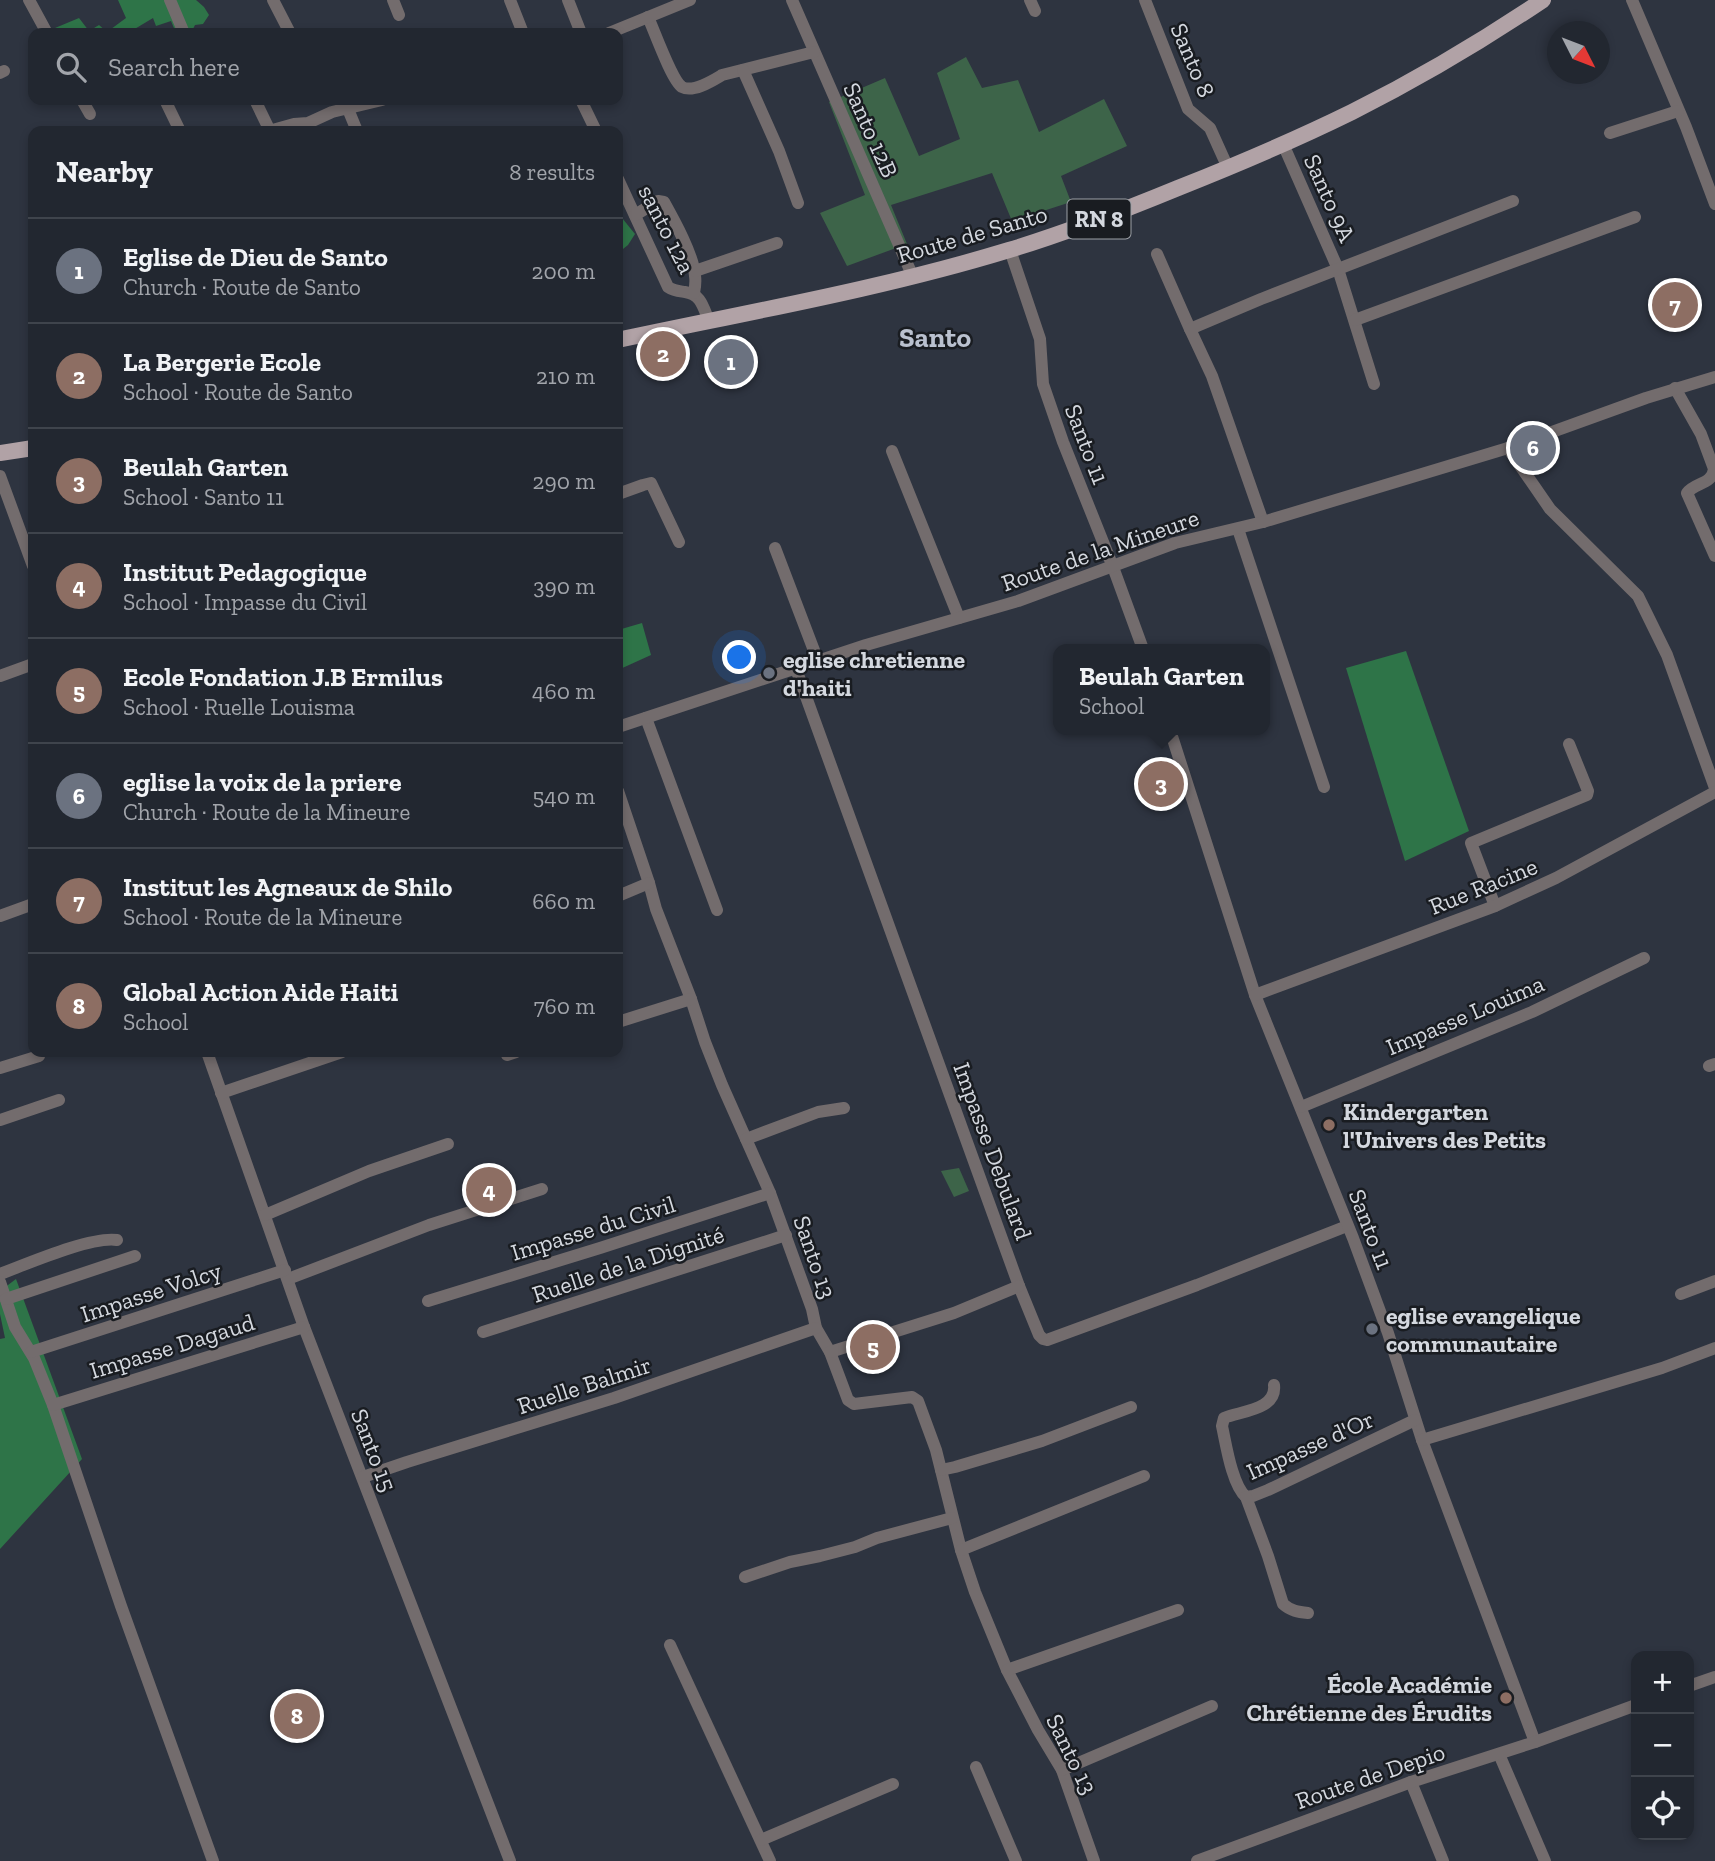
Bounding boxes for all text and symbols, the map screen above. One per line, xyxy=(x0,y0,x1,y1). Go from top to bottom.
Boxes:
street label: Santo 8 xyxy=(1164,19,1222,101)
north arrow xyxy=(1547,21,1610,84)
search box xyxy=(28,28,623,105)
icon: search xyxy=(52,48,90,86)
text: Search here xyxy=(108,51,240,83)
street label: Santo 12B xyxy=(837,78,905,182)
street label: Santo 9A xyxy=(1298,150,1362,247)
text: Nearby xyxy=(56,154,153,190)
text: 8 results xyxy=(509,158,595,186)
street label: santo 12a xyxy=(632,180,702,279)
street label: Route de Santo xyxy=(893,199,1051,269)
road number: RN 8 xyxy=(1068,200,1130,238)
text: Eglise de Dieu de Santo xyxy=(123,241,388,273)
text: 1 xyxy=(74,257,84,285)
text: 200 m xyxy=(532,257,595,285)
text: Church · Route de Santo xyxy=(123,273,361,301)
pin: 7 xyxy=(1652,279,1698,331)
district label: Santo xyxy=(899,321,971,354)
pin: 2 xyxy=(640,328,686,380)
pin: 1 xyxy=(708,336,754,388)
text: La Bergerie Ecole xyxy=(123,346,321,378)
text: 2 xyxy=(73,362,85,390)
text: 210 m xyxy=(536,362,595,390)
text: School · Route de Santo xyxy=(123,378,353,406)
street label: Santo 11 xyxy=(1059,400,1115,488)
pin: 6 xyxy=(1510,422,1556,474)
text: Beulah Garten xyxy=(123,451,288,483)
text: 3 xyxy=(73,467,85,495)
text: 290 m xyxy=(533,467,595,495)
text: School · Santo 11 xyxy=(123,483,284,511)
street label: Route de la Mineure xyxy=(997,503,1203,597)
text: Institut Pedagogique xyxy=(123,556,367,588)
text: 4 xyxy=(72,572,86,600)
text: 390 m xyxy=(533,572,595,600)
text: School · Impasse du Civil xyxy=(123,588,367,616)
your location xyxy=(722,640,756,674)
popup xyxy=(1053,644,1270,735)
place label: eglise chretienne d'haiti xyxy=(783,645,966,702)
text: Beulah Garten xyxy=(1079,660,1244,692)
text: Ecole Fondation J.B Ermilus xyxy=(123,661,443,693)
marker: eglise chretienne d'haiti xyxy=(761,665,777,681)
text: 5 xyxy=(73,677,85,705)
text: 460 m xyxy=(532,677,595,705)
text: School xyxy=(1079,692,1144,720)
text: School · Ruelle Louisma xyxy=(123,693,355,721)
pin: 3 xyxy=(1138,758,1184,810)
text: eglise la voix de la priere xyxy=(123,766,401,798)
text: 6 xyxy=(73,782,85,810)
text: 540 m xyxy=(533,782,595,810)
text: Church · Route de la Mineure xyxy=(123,798,410,826)
street label: Rue Racine xyxy=(1425,851,1541,921)
text: Institut les Agneaux de Shilo xyxy=(123,871,452,903)
text: 7 xyxy=(73,887,85,915)
text: 660 m xyxy=(532,887,595,915)
text: School · Route de la Mineure xyxy=(123,903,402,931)
street label: Impasse Louima xyxy=(1382,969,1549,1061)
text: Global Action Aide Haiti xyxy=(123,976,398,1008)
text: 8 xyxy=(73,992,85,1020)
text: 760 m xyxy=(534,992,595,1020)
text: School xyxy=(123,1008,188,1036)
street label: Impasse Debulard xyxy=(947,1058,1039,1244)
place label: Kindergarten l'Univers des Petits xyxy=(1343,1097,1546,1154)
marker: Kindergarten l'Univers des Petits xyxy=(1321,1117,1337,1133)
pin: 4 xyxy=(466,1164,512,1216)
street label: Santo 11 xyxy=(1343,1185,1399,1273)
street label: Impasse du Civil xyxy=(507,1189,679,1267)
street label: Santo 13 xyxy=(787,1212,843,1302)
street label: Ruelle de la Dignité xyxy=(528,1219,728,1309)
street label: Impasse Volcy xyxy=(77,1255,226,1328)
place label: eglise evangelique communautaire xyxy=(1386,1301,1581,1358)
street label: Impasse Dagaud xyxy=(86,1307,258,1385)
pin: 5 xyxy=(850,1321,896,1373)
marker: eglise evangelique communautaire xyxy=(1364,1321,1380,1337)
street label: Ruelle Balmir xyxy=(513,1350,655,1420)
street label: Impasse d'Or xyxy=(1242,1404,1378,1486)
street label: Santo 15 xyxy=(345,1405,403,1495)
map controls xyxy=(1631,1651,1694,1840)
button: + xyxy=(1631,1651,1694,1714)
place label: École Académie Chrétienne des Érudits xyxy=(1247,1670,1492,1727)
pin: 8 xyxy=(274,1690,320,1742)
marker: École Académie Chrétienne des Érudits xyxy=(1498,1690,1514,1706)
street label: Santo 13 xyxy=(1040,1709,1104,1799)
button: − xyxy=(1631,1714,1694,1777)
street label: Route de Depio xyxy=(1291,1737,1449,1815)
button: locate xyxy=(1631,1777,1694,1840)

